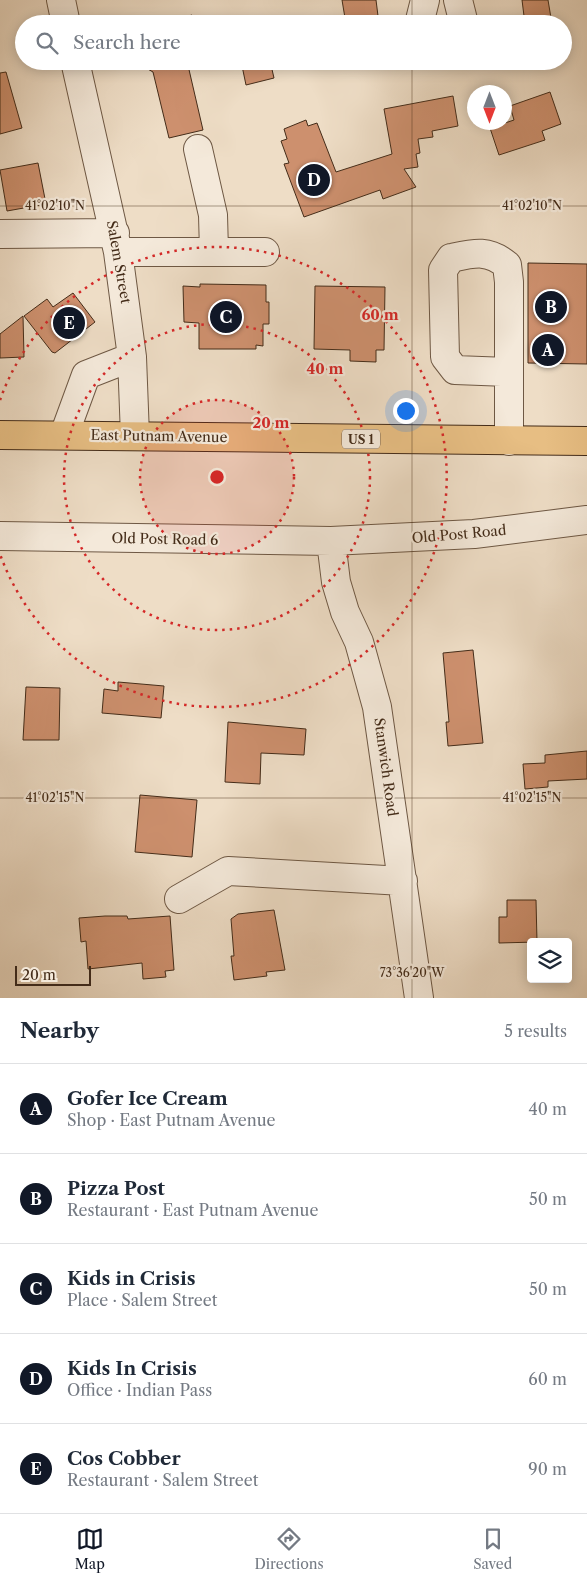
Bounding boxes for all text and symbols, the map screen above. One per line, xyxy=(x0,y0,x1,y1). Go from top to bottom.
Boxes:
search box xyxy=(15,15,572,70)
icon: search xyxy=(33,29,61,57)
text: Search here xyxy=(73,31,181,54)
north arrow xyxy=(467,85,512,130)
pin: D xyxy=(298,161,330,199)
text: 41°02'10"N xyxy=(25,198,85,213)
text: 41°02'10"N xyxy=(502,198,562,213)
street label: Salem Street xyxy=(103,219,135,305)
pin: B xyxy=(535,288,567,326)
pin: C xyxy=(210,298,242,336)
pin: E xyxy=(53,304,85,342)
text: 60 m xyxy=(361,305,399,324)
pin: A xyxy=(532,331,564,369)
text: 40 m xyxy=(306,359,344,378)
your location xyxy=(393,398,419,424)
text: 20 m xyxy=(252,413,290,432)
street label: East Putnam Avenue xyxy=(91,426,228,446)
road number: US 1 xyxy=(342,429,380,448)
centre of rings xyxy=(208,468,226,486)
street label: Old Post Road xyxy=(411,521,507,547)
street label: Old Post Road 6 xyxy=(112,529,218,549)
street label: Stanwich Road xyxy=(370,717,402,818)
text: 41°02'15"N xyxy=(26,790,85,805)
text: 41°02'15"N xyxy=(503,790,562,805)
map controls xyxy=(527,938,572,983)
button: layers xyxy=(527,938,572,983)
scale bar xyxy=(15,963,91,986)
text: 73°36'20"W xyxy=(380,965,445,980)
text: 20 m xyxy=(22,966,56,984)
text: Nearby xyxy=(20,1018,99,1043)
text: 5 results xyxy=(504,1021,567,1041)
text: Gofer Ice Cream xyxy=(67,1087,228,1110)
text: A xyxy=(30,1099,42,1119)
text: 40 m xyxy=(528,1099,567,1119)
text: Shop · East Putnam Avenue xyxy=(67,1110,275,1130)
text: Pizza Post xyxy=(67,1177,165,1200)
text: B xyxy=(30,1189,42,1209)
text: 50 m xyxy=(529,1189,567,1209)
text: Restaurant · East Putnam Avenue xyxy=(67,1200,318,1220)
text: Kids in Crisis xyxy=(67,1267,196,1290)
text: C xyxy=(30,1279,42,1299)
text: 50 m xyxy=(529,1279,567,1299)
text: Place · Salem Street xyxy=(67,1290,217,1310)
text: Kids In Crisis xyxy=(67,1357,197,1380)
text: D xyxy=(29,1369,43,1389)
text: 60 m xyxy=(528,1369,567,1389)
text: Office · Indian Pass xyxy=(67,1380,212,1400)
text: Cos Cobber xyxy=(67,1447,181,1470)
text: E xyxy=(30,1459,42,1479)
text: 90 m xyxy=(528,1459,567,1479)
text: Restaurant · Salem Street xyxy=(67,1470,258,1490)
tab: Map xyxy=(75,1525,105,1573)
tab: Directions xyxy=(254,1525,324,1573)
tab: Saved xyxy=(473,1525,512,1573)

